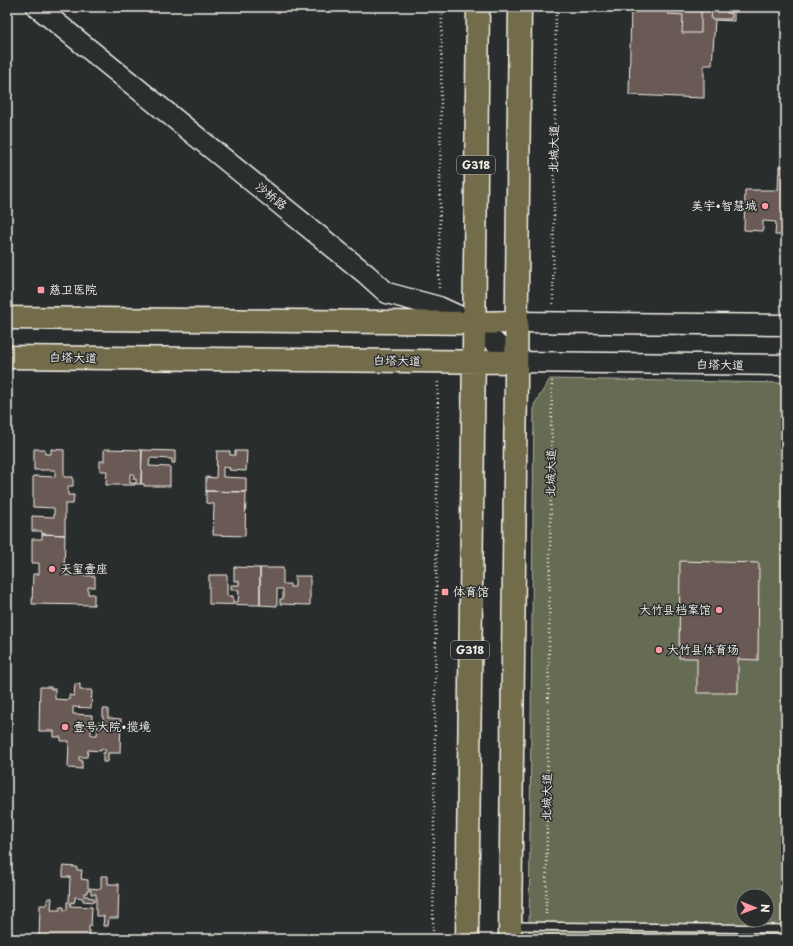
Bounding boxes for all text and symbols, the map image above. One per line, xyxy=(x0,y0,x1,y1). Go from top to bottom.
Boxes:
street label: 北城大道 xyxy=(544,125,562,173)
road number: G318 xyxy=(457,156,495,174)
street label: 沙桥路 xyxy=(252,177,291,214)
place label: 美宇•智慧城 xyxy=(691,196,757,214)
marker: 美宇•智慧城 xyxy=(760,201,770,211)
place label: 慈卫医院 xyxy=(49,280,97,298)
marker: 慈卫医院 xyxy=(36,285,46,295)
street label: 白塔大道 xyxy=(49,348,97,366)
street label: 白塔大道 xyxy=(373,351,421,369)
street label: 白塔大道 xyxy=(696,355,744,373)
street label: 北城大道 xyxy=(541,449,559,497)
place label: 天玺壹座 xyxy=(60,559,108,577)
marker: 天玺壹座 xyxy=(47,564,57,574)
place label: 体育馆 xyxy=(453,582,489,600)
marker: 体育馆 xyxy=(440,587,450,597)
place label: 大竹县档案馆 xyxy=(639,600,711,618)
marker: 大竹县档案馆 xyxy=(714,605,724,615)
place label: 大竹县体育场 xyxy=(667,640,739,658)
road number: G318 xyxy=(451,641,489,659)
marker: 大竹县体育场 xyxy=(654,645,664,655)
place label: 壹号大院•揽境 xyxy=(73,717,151,735)
marker: 壹号大院•揽境 xyxy=(60,722,70,732)
street label: 北城大道 xyxy=(537,773,555,821)
north arrow xyxy=(735,888,775,928)
text: N xyxy=(757,904,774,913)

